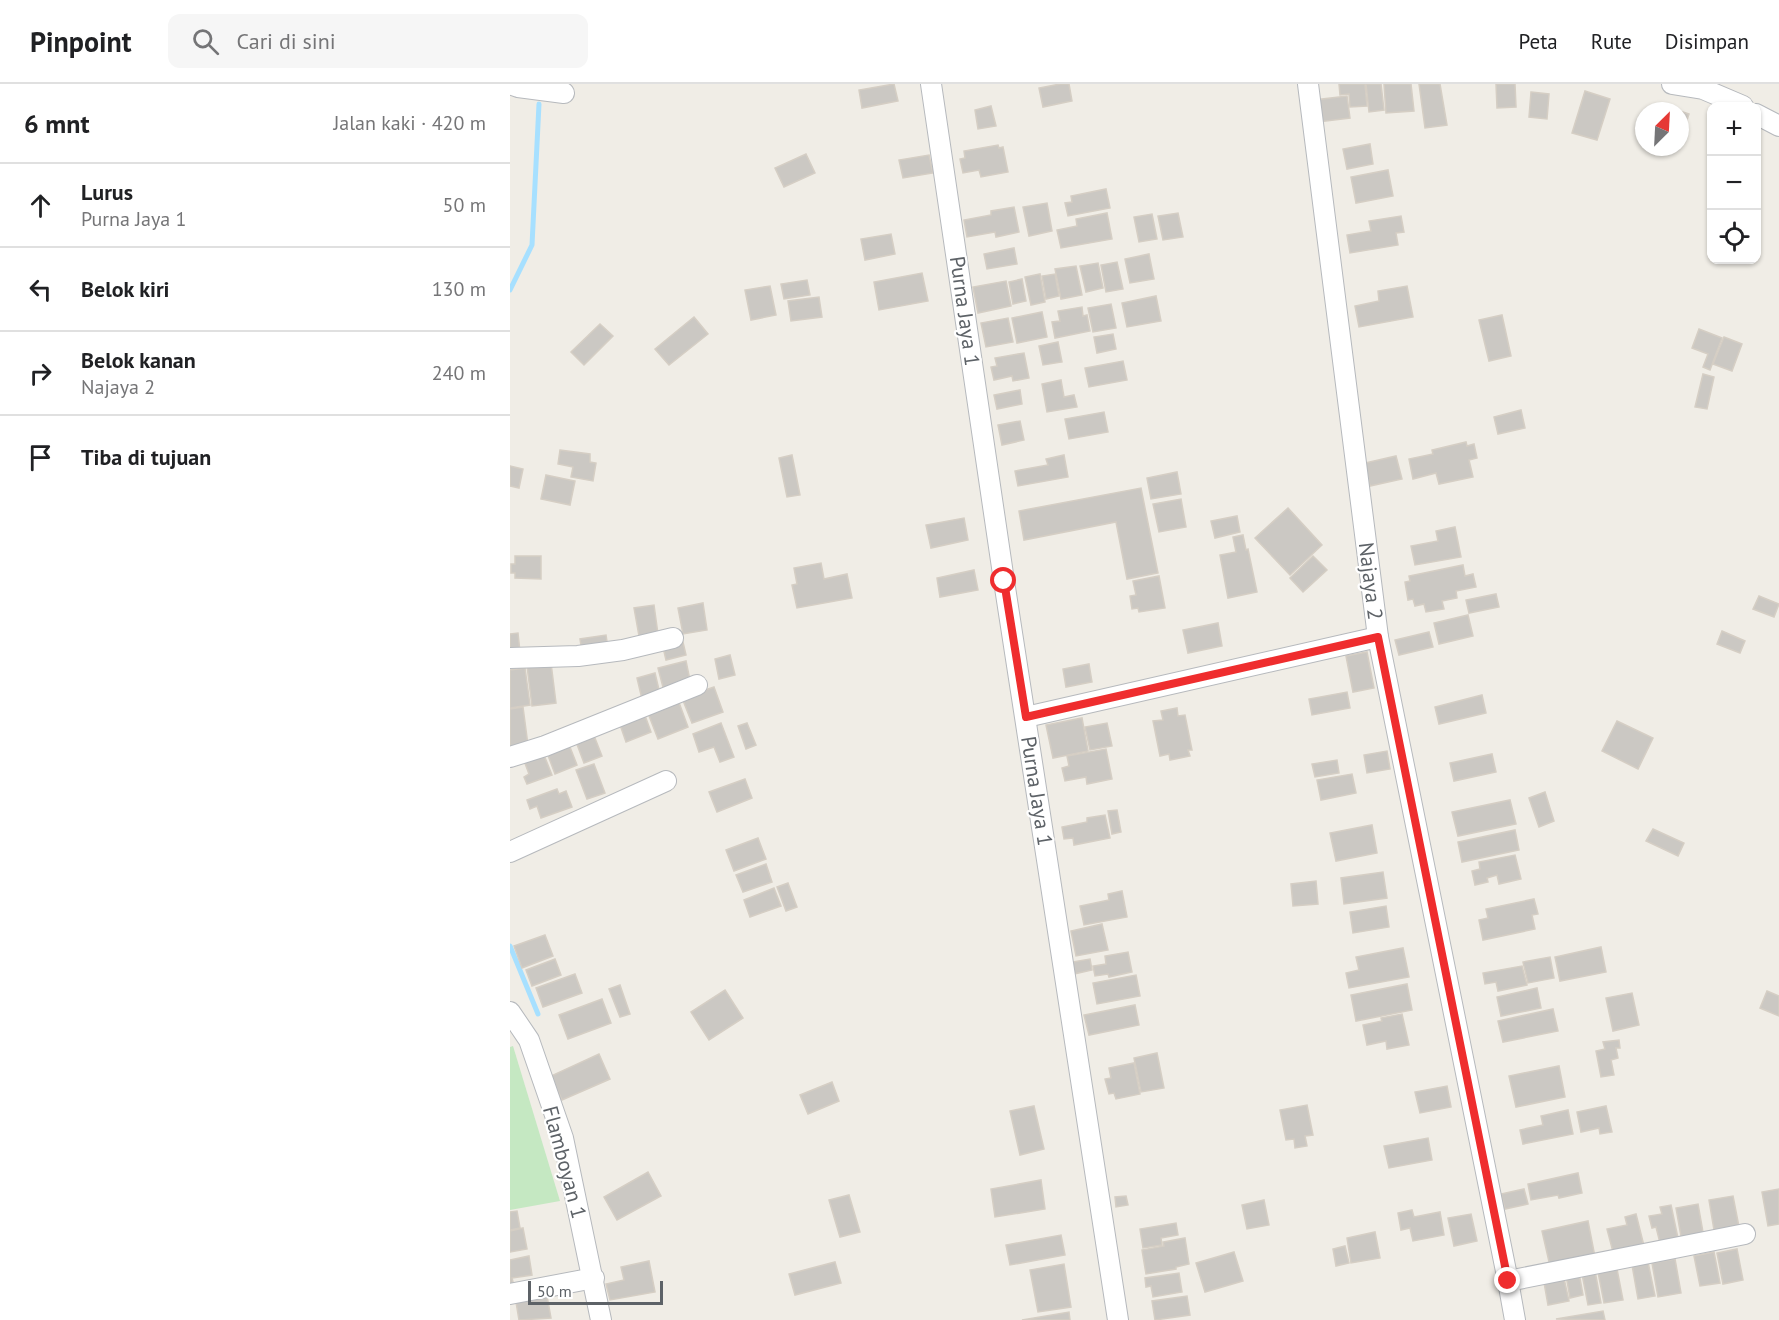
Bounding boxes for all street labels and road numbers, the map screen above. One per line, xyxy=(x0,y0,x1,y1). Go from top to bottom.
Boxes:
street label: Purna Jaya 1 xyxy=(944,254,986,368)
street label: Najaya 2 xyxy=(1353,541,1389,621)
street label: Purna Jaya 1 xyxy=(1015,734,1059,848)
street label: Flamboyan 1 xyxy=(537,1103,593,1221)

